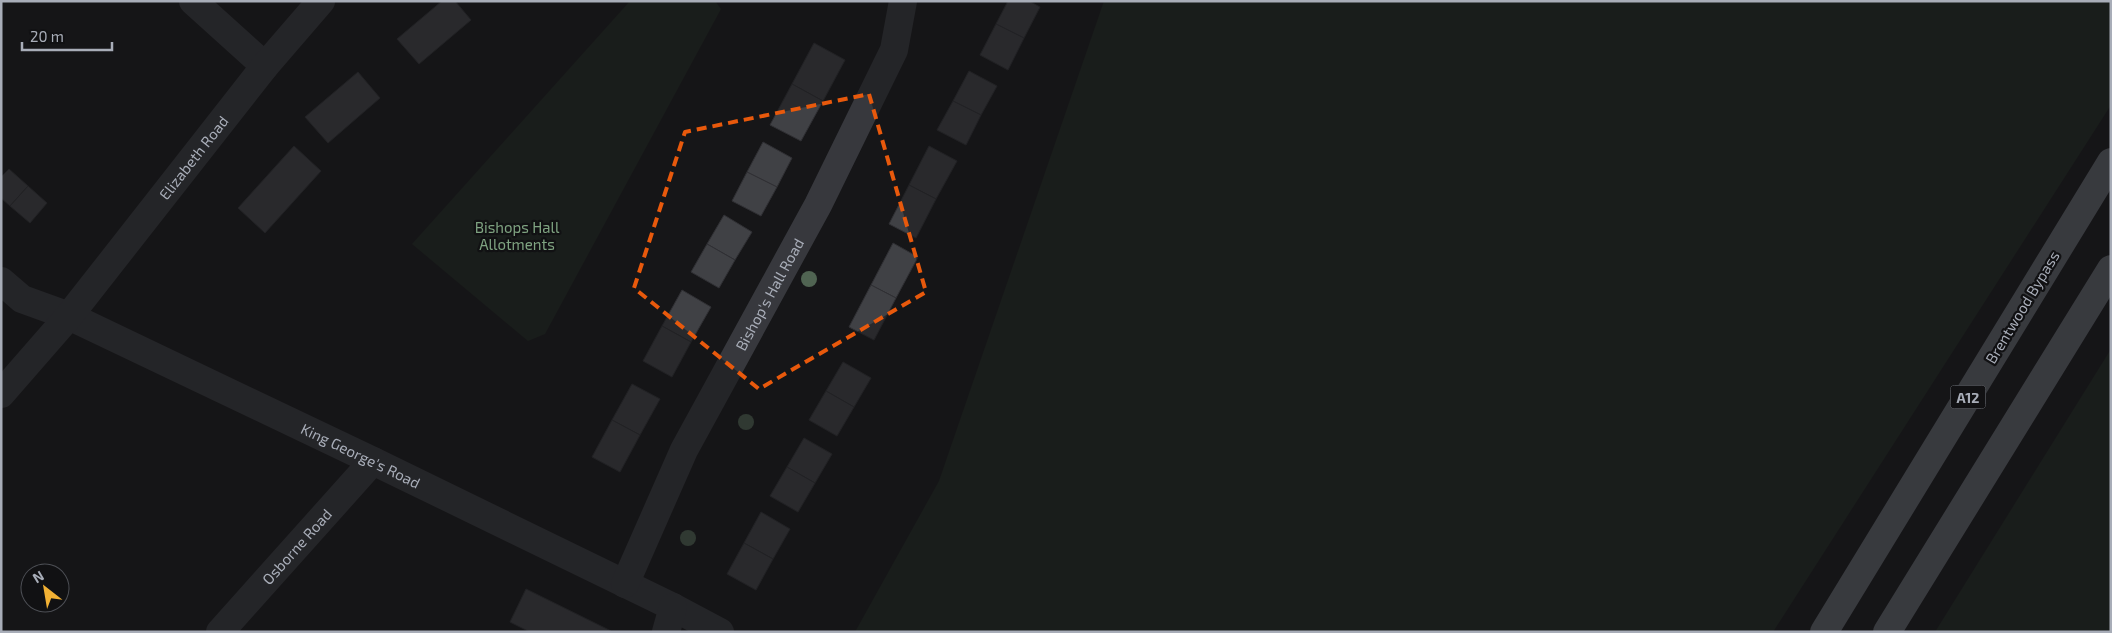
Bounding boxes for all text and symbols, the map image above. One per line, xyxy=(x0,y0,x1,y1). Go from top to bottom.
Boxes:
scale bar xyxy=(22,20,112,52)
text: 20 m xyxy=(30,27,64,45)
street label: Elizabeth Road xyxy=(155,112,232,203)
park label: Bishops Hall Allotments xyxy=(475,218,560,253)
street label: Bishop's Hall Road xyxy=(731,235,807,353)
street label: Brentwood Bypass xyxy=(1981,247,2063,367)
road number: A12 xyxy=(1950,386,1986,408)
street label: King George's Road xyxy=(298,419,423,492)
street label: Osborne Road xyxy=(258,505,335,588)
north arrow xyxy=(20,563,70,613)
text: N xyxy=(29,567,47,586)

